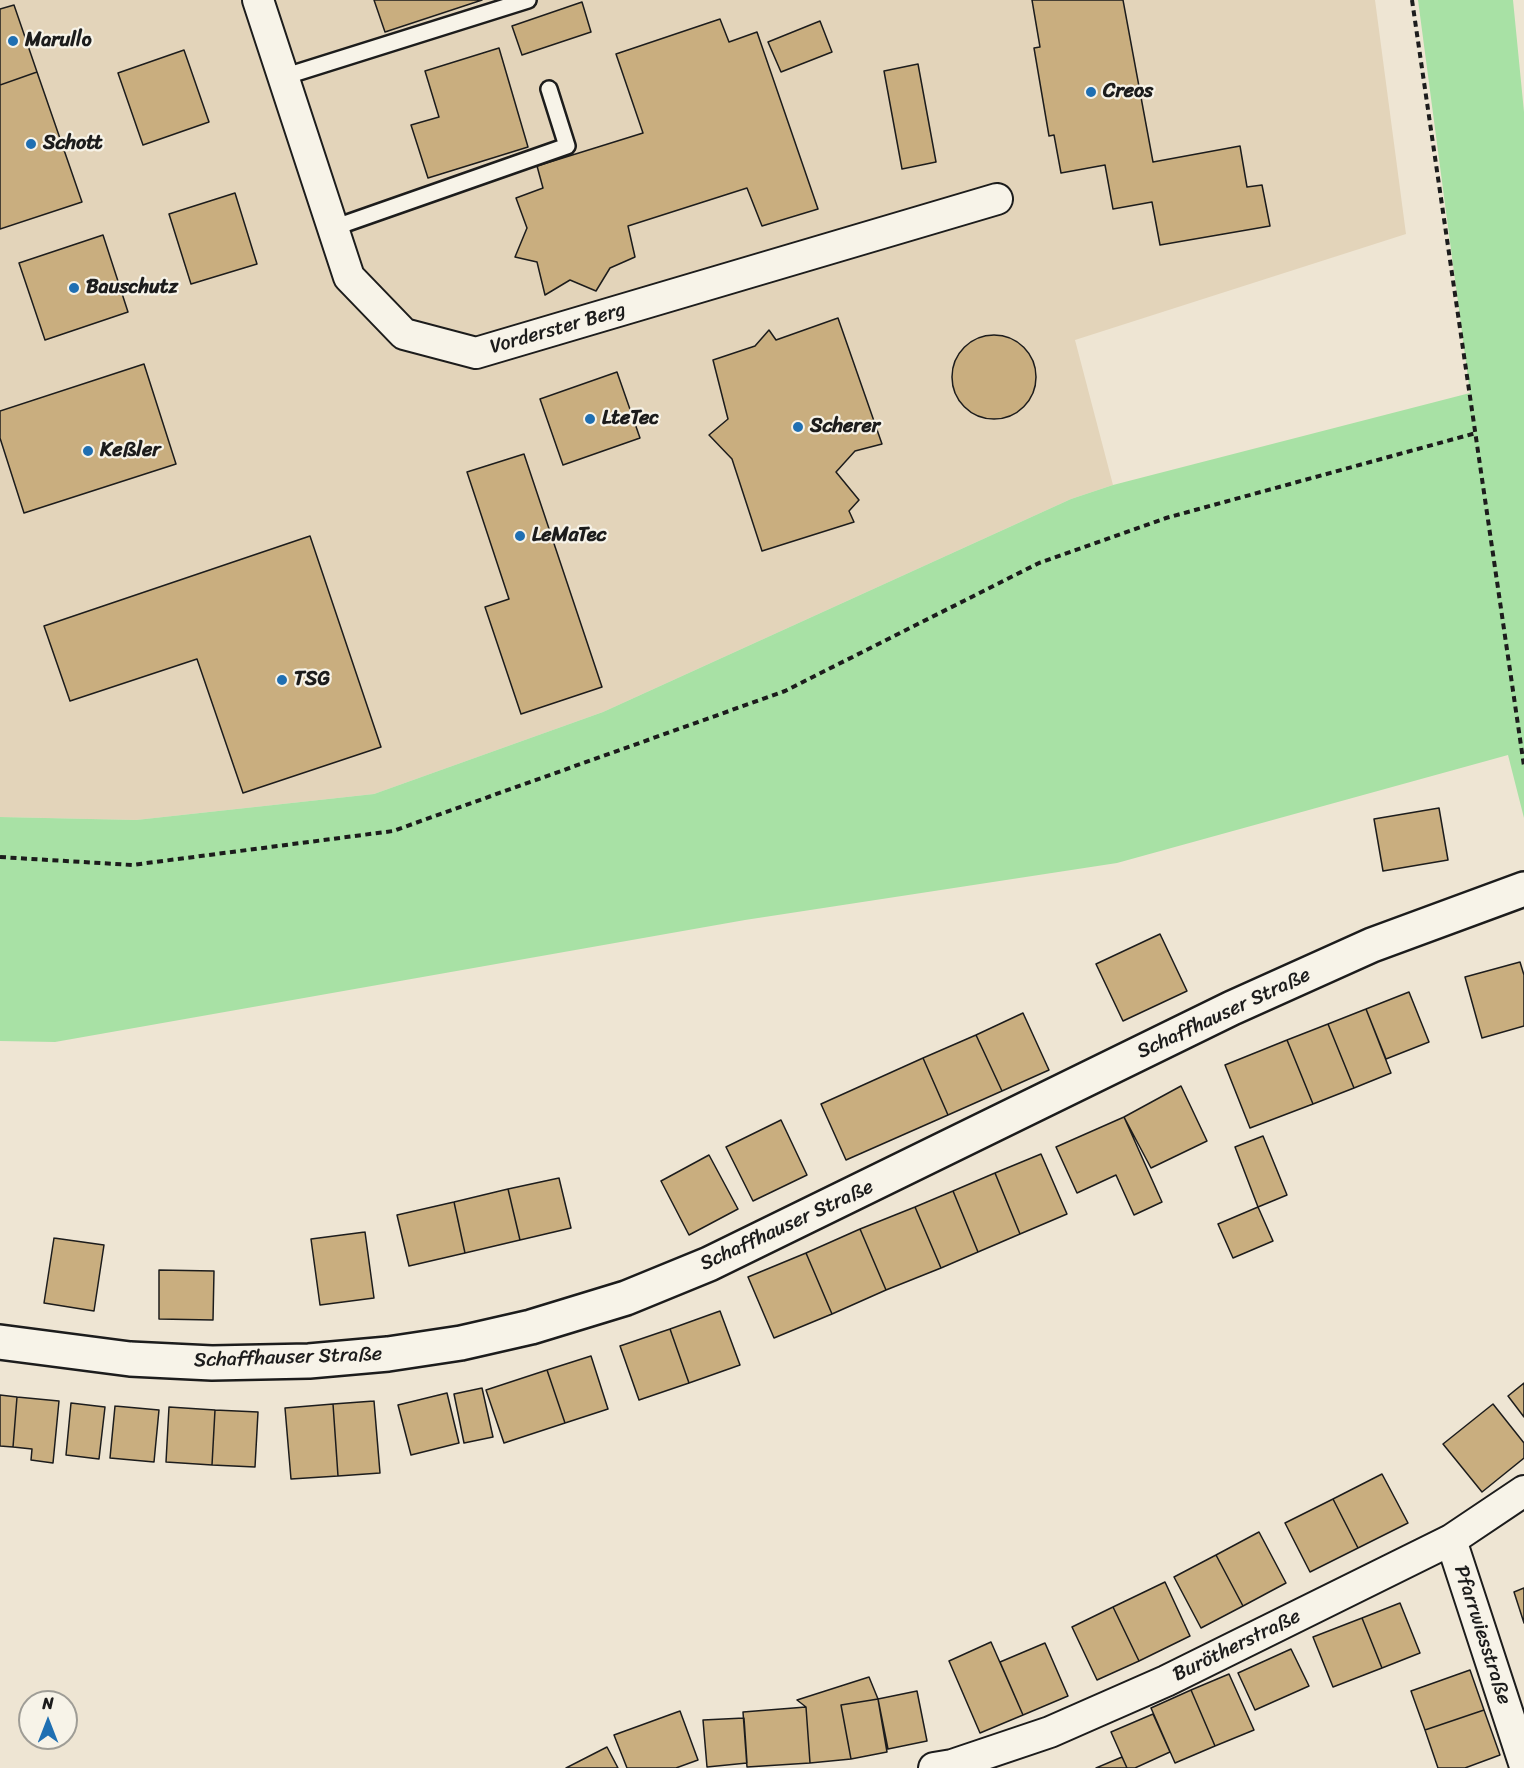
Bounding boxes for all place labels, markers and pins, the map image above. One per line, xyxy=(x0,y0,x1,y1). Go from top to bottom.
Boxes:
place label: Marullo xyxy=(25,29,92,53)
marker: Marullo xyxy=(6,34,20,48)
place label: Creos xyxy=(1103,80,1153,104)
marker: Creos xyxy=(1084,85,1098,99)
place label: Schott xyxy=(43,132,103,156)
marker: Schott xyxy=(24,137,38,151)
place label: Bauschutz xyxy=(86,276,178,300)
marker: Bauschutz xyxy=(67,281,81,295)
place label: LteTec xyxy=(602,407,659,431)
marker: LteTec xyxy=(583,412,597,426)
place label: Scherer xyxy=(810,415,880,439)
marker: Scherer xyxy=(791,420,805,434)
place label: Keßler xyxy=(100,439,160,463)
marker: Keßler xyxy=(81,444,95,458)
place label: LeMaTec xyxy=(532,524,606,548)
marker: LeMaTec xyxy=(513,529,527,543)
place label: TSG xyxy=(294,668,330,692)
marker: TSG xyxy=(275,673,289,687)

